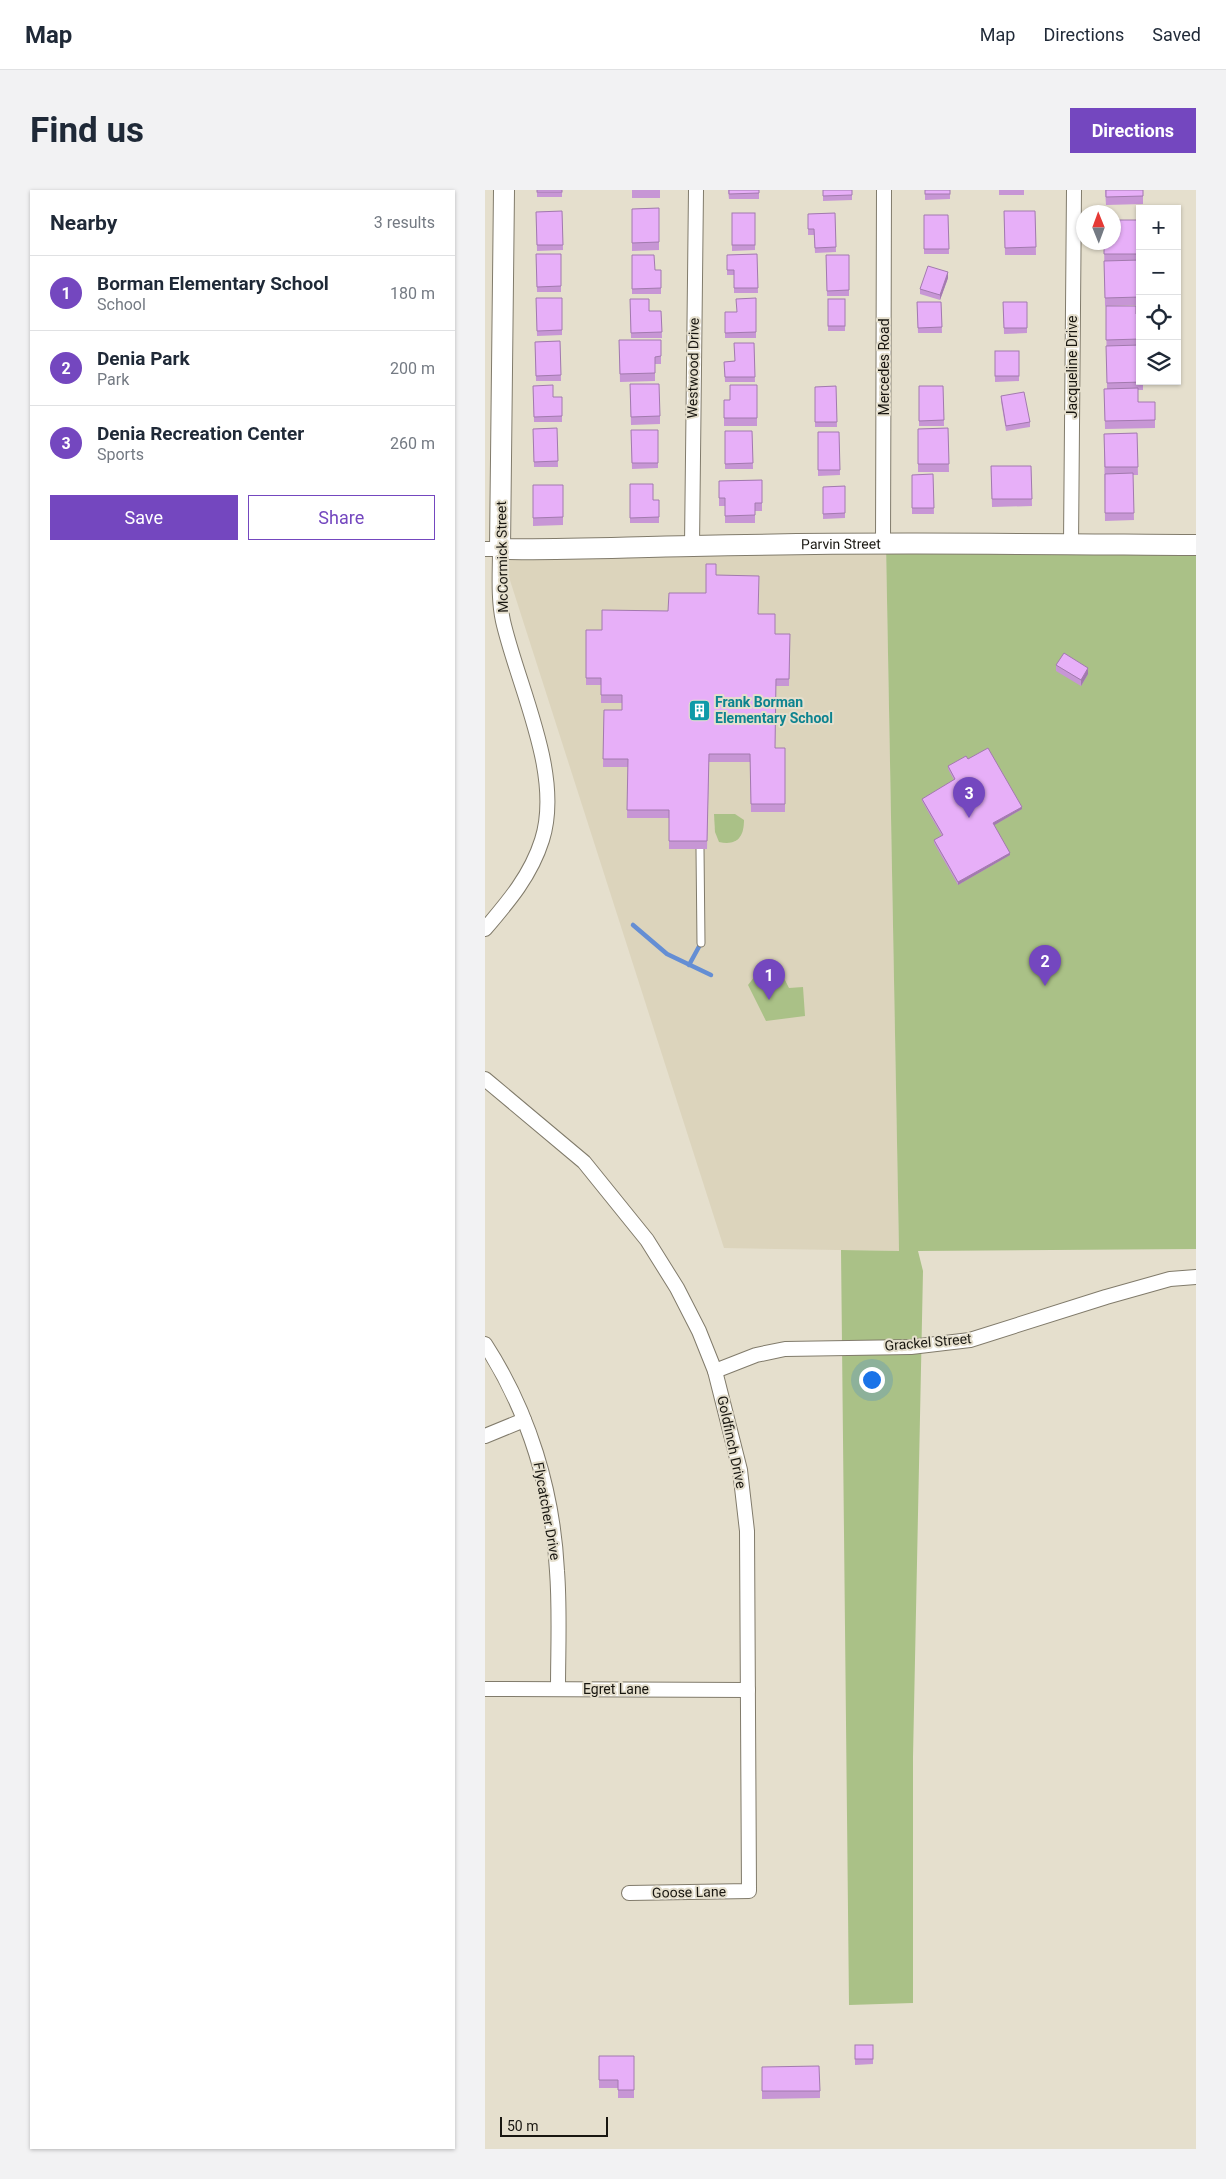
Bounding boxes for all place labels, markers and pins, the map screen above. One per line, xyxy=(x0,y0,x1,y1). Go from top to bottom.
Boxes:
place label: Frank Borman Elementary School xyxy=(715,694,833,726)
building icon: Frank Borman Elementary School xyxy=(687,698,711,722)
pin: 3 xyxy=(953,777,985,818)
pin: 2 xyxy=(1029,945,1061,986)
pin: 1 xyxy=(753,959,785,1000)

